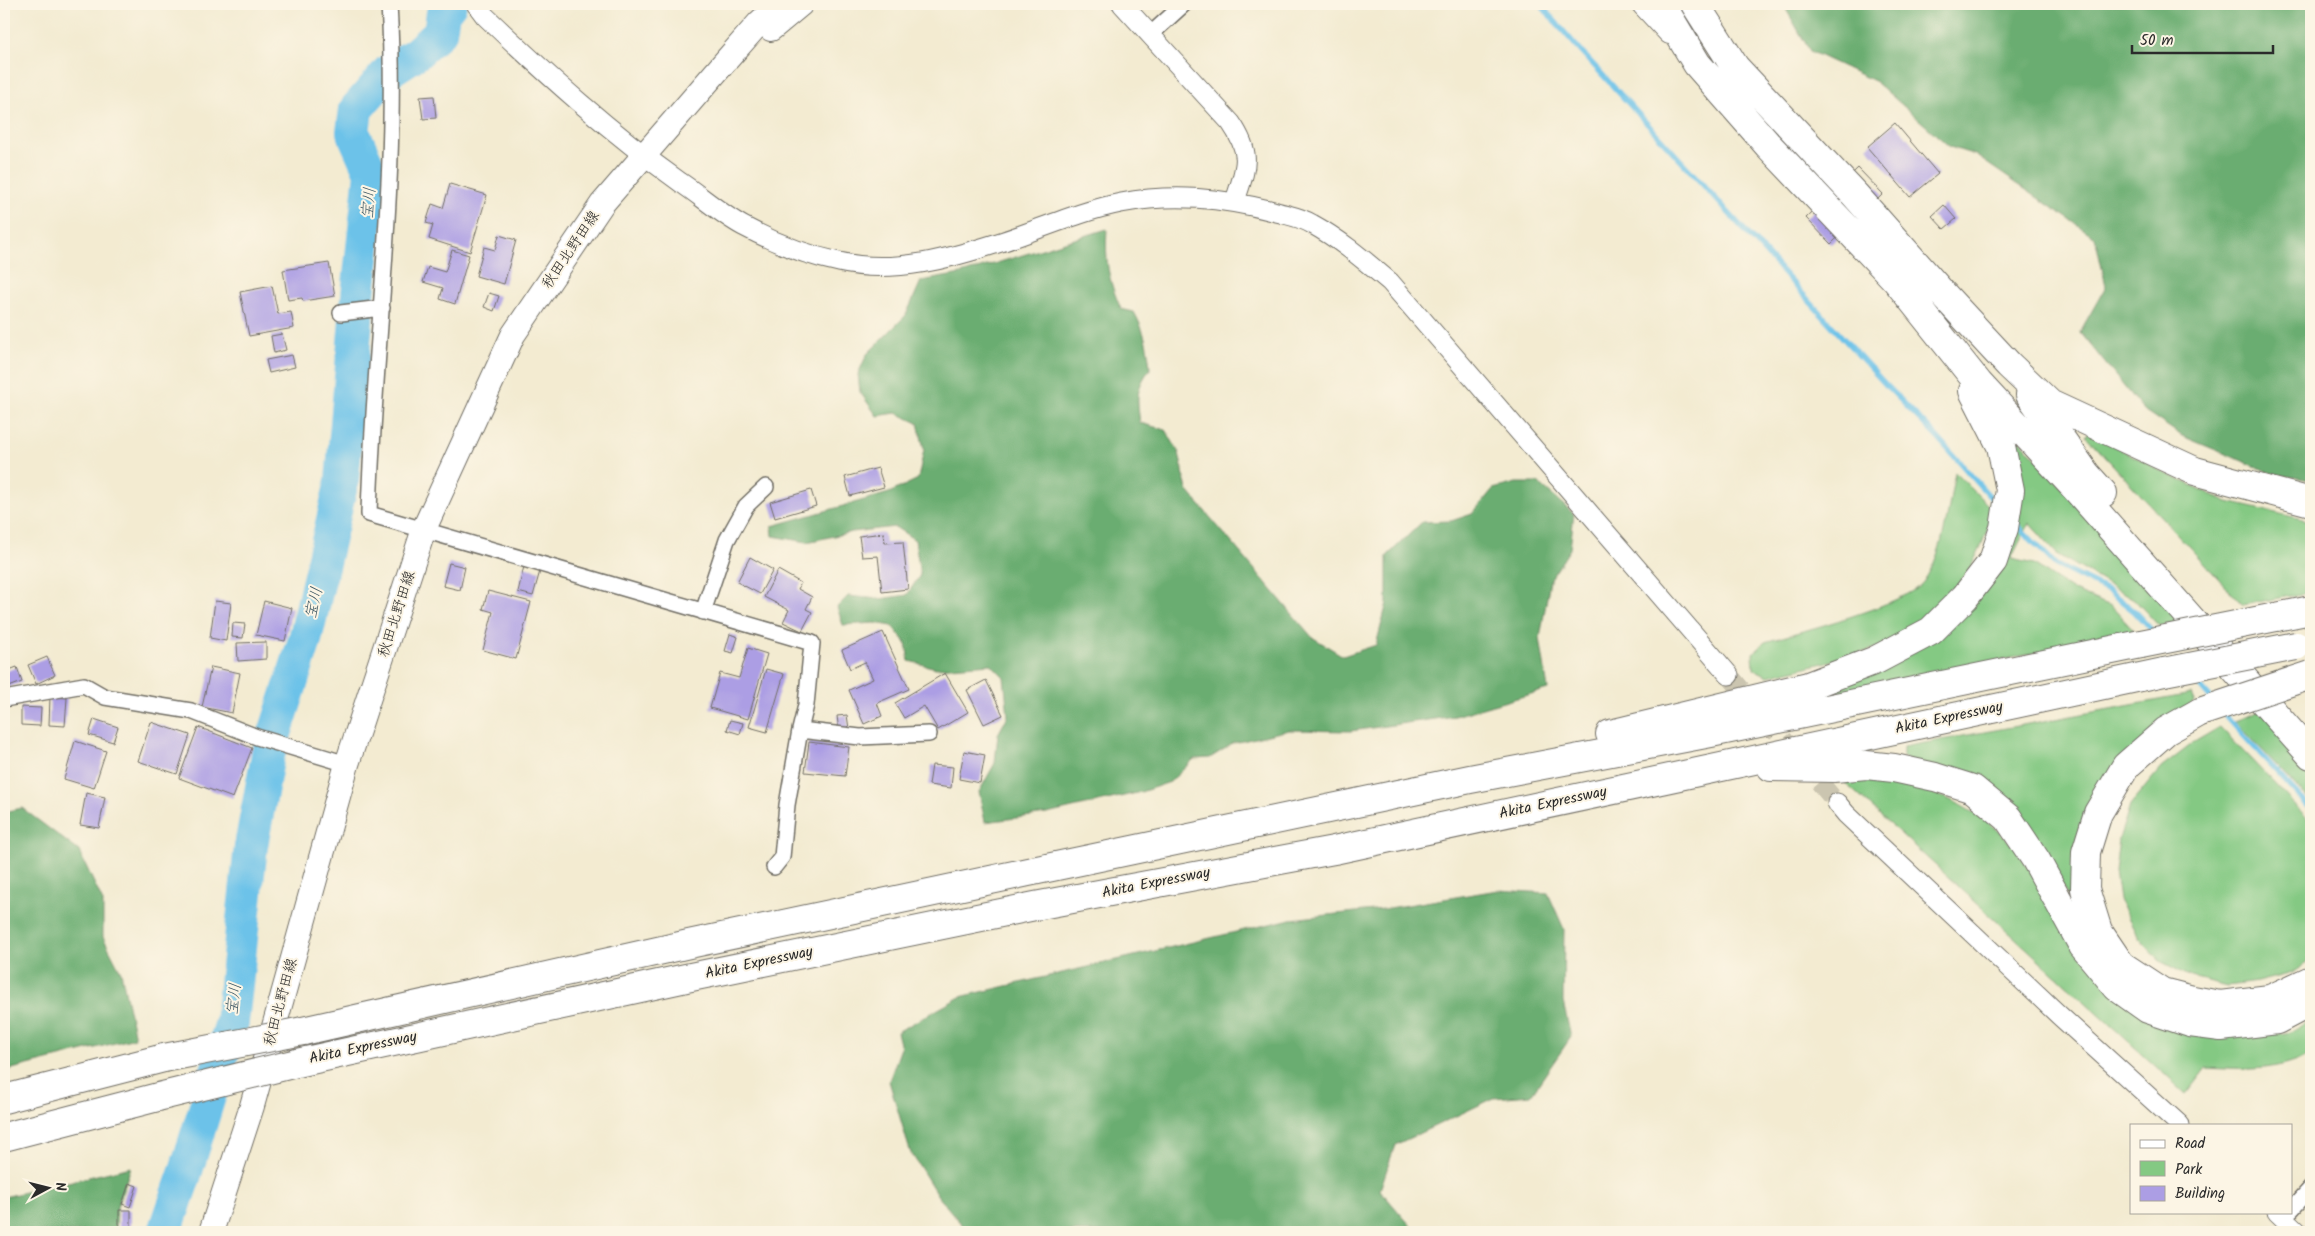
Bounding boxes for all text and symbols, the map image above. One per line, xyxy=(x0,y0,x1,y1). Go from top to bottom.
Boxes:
scale bar xyxy=(2132,22,2274,54)
text: 50 m xyxy=(2140,29,2174,53)
water label: 宝川 xyxy=(355,186,383,220)
street label: 秋田北野田線 xyxy=(536,206,606,294)
street label: 秋田北野田線 xyxy=(372,567,422,661)
water label: 宝川 xyxy=(298,585,330,621)
street label: Akita Expressway xyxy=(1893,695,2006,741)
street label: Akita Expressway xyxy=(1497,780,1610,826)
street label: Akita Expressway xyxy=(1100,861,1213,905)
street label: Akita Expressway xyxy=(703,940,816,986)
street label: 秋田北野田線 xyxy=(258,955,304,1049)
water label: 宝川 xyxy=(220,982,248,1016)
street label: Akita Expressway xyxy=(307,1025,420,1071)
legend xyxy=(2130,1124,2292,1214)
text: Road xyxy=(2175,1132,2206,1156)
text: Park xyxy=(2175,1158,2203,1182)
north arrow xyxy=(22,1164,72,1214)
text: N xyxy=(48,1181,71,1192)
text: Building xyxy=(2175,1182,2225,1206)

